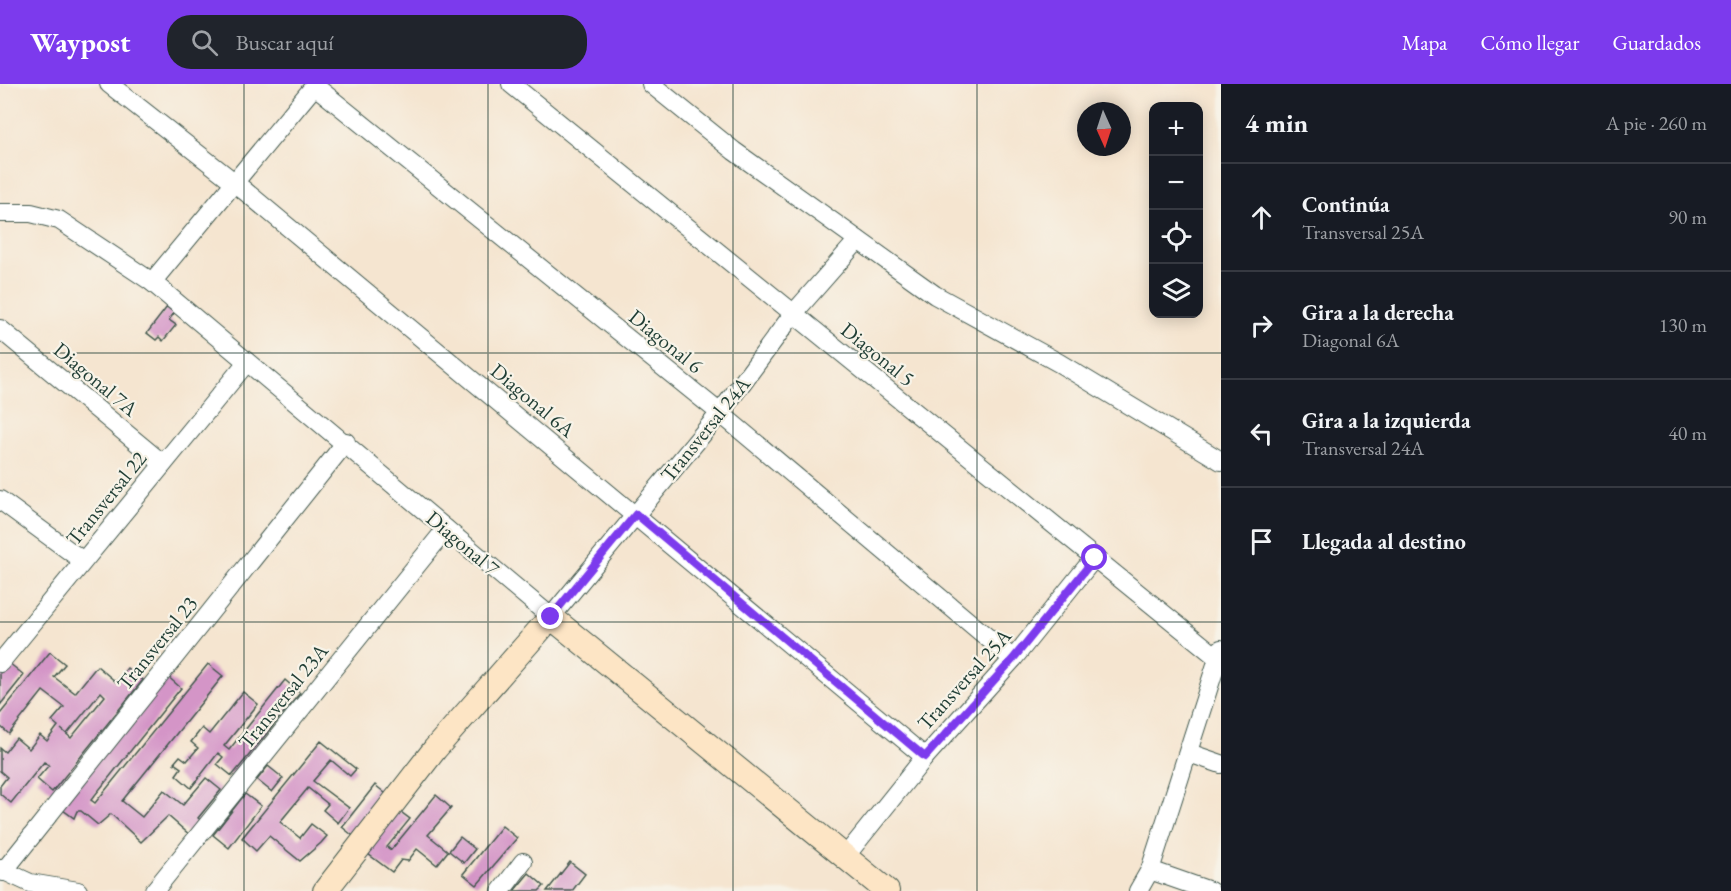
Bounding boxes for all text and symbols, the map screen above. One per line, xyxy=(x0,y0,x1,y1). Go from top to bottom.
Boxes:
search box xyxy=(167,15,587,69)
text: Waypost xyxy=(30,24,131,60)
icon: search xyxy=(188,26,221,59)
text: Buscar aquí xyxy=(236,28,334,57)
text: Mapa xyxy=(1402,29,1447,56)
text: Cómo llegar xyxy=(1480,29,1579,56)
text: Guardados xyxy=(1612,29,1701,56)
north arrow xyxy=(1077,102,1131,156)
map controls xyxy=(1149,102,1203,318)
button: + xyxy=(1149,102,1203,156)
text: 4 min xyxy=(1245,106,1308,140)
text: A pie · 260 m xyxy=(1606,110,1707,136)
button: − xyxy=(1149,156,1203,210)
text: Continúa xyxy=(1302,190,1390,219)
icon: ahead xyxy=(1245,201,1278,234)
text: 90 m xyxy=(1668,204,1707,230)
button: locate xyxy=(1149,210,1203,264)
text: Transversal 25A xyxy=(1302,219,1424,245)
button: layers xyxy=(1149,264,1203,318)
text: Gira a la derecha xyxy=(1302,298,1454,327)
street label: Diagonal 6 xyxy=(623,303,709,379)
icon: right xyxy=(1245,309,1278,342)
text: 130 m xyxy=(1659,312,1707,338)
street label: Diagonal 5 xyxy=(835,316,921,392)
text: Diagonal 6A xyxy=(1302,327,1399,353)
street label: Diagonal 7A xyxy=(48,336,144,422)
street label: Diagonal 6A xyxy=(485,357,581,443)
street label: Transversal 24A xyxy=(654,370,756,487)
text: Gira a la izquierda xyxy=(1302,406,1471,435)
icon: left xyxy=(1245,417,1278,450)
text: 40 m xyxy=(1668,420,1707,446)
text: Transversal 24A xyxy=(1302,435,1424,461)
street label: Transversal 22 xyxy=(60,445,152,551)
street label: Diagonal 7 xyxy=(421,504,506,582)
icon: arrive xyxy=(1245,525,1278,558)
text: Llegada al destino xyxy=(1302,527,1466,556)
route start xyxy=(1081,544,1107,570)
street label: Transversal 23 xyxy=(111,590,203,696)
route end xyxy=(537,603,563,629)
street label: Transversal 25A xyxy=(911,622,1017,736)
street label: Transversal 23A xyxy=(232,637,334,754)

